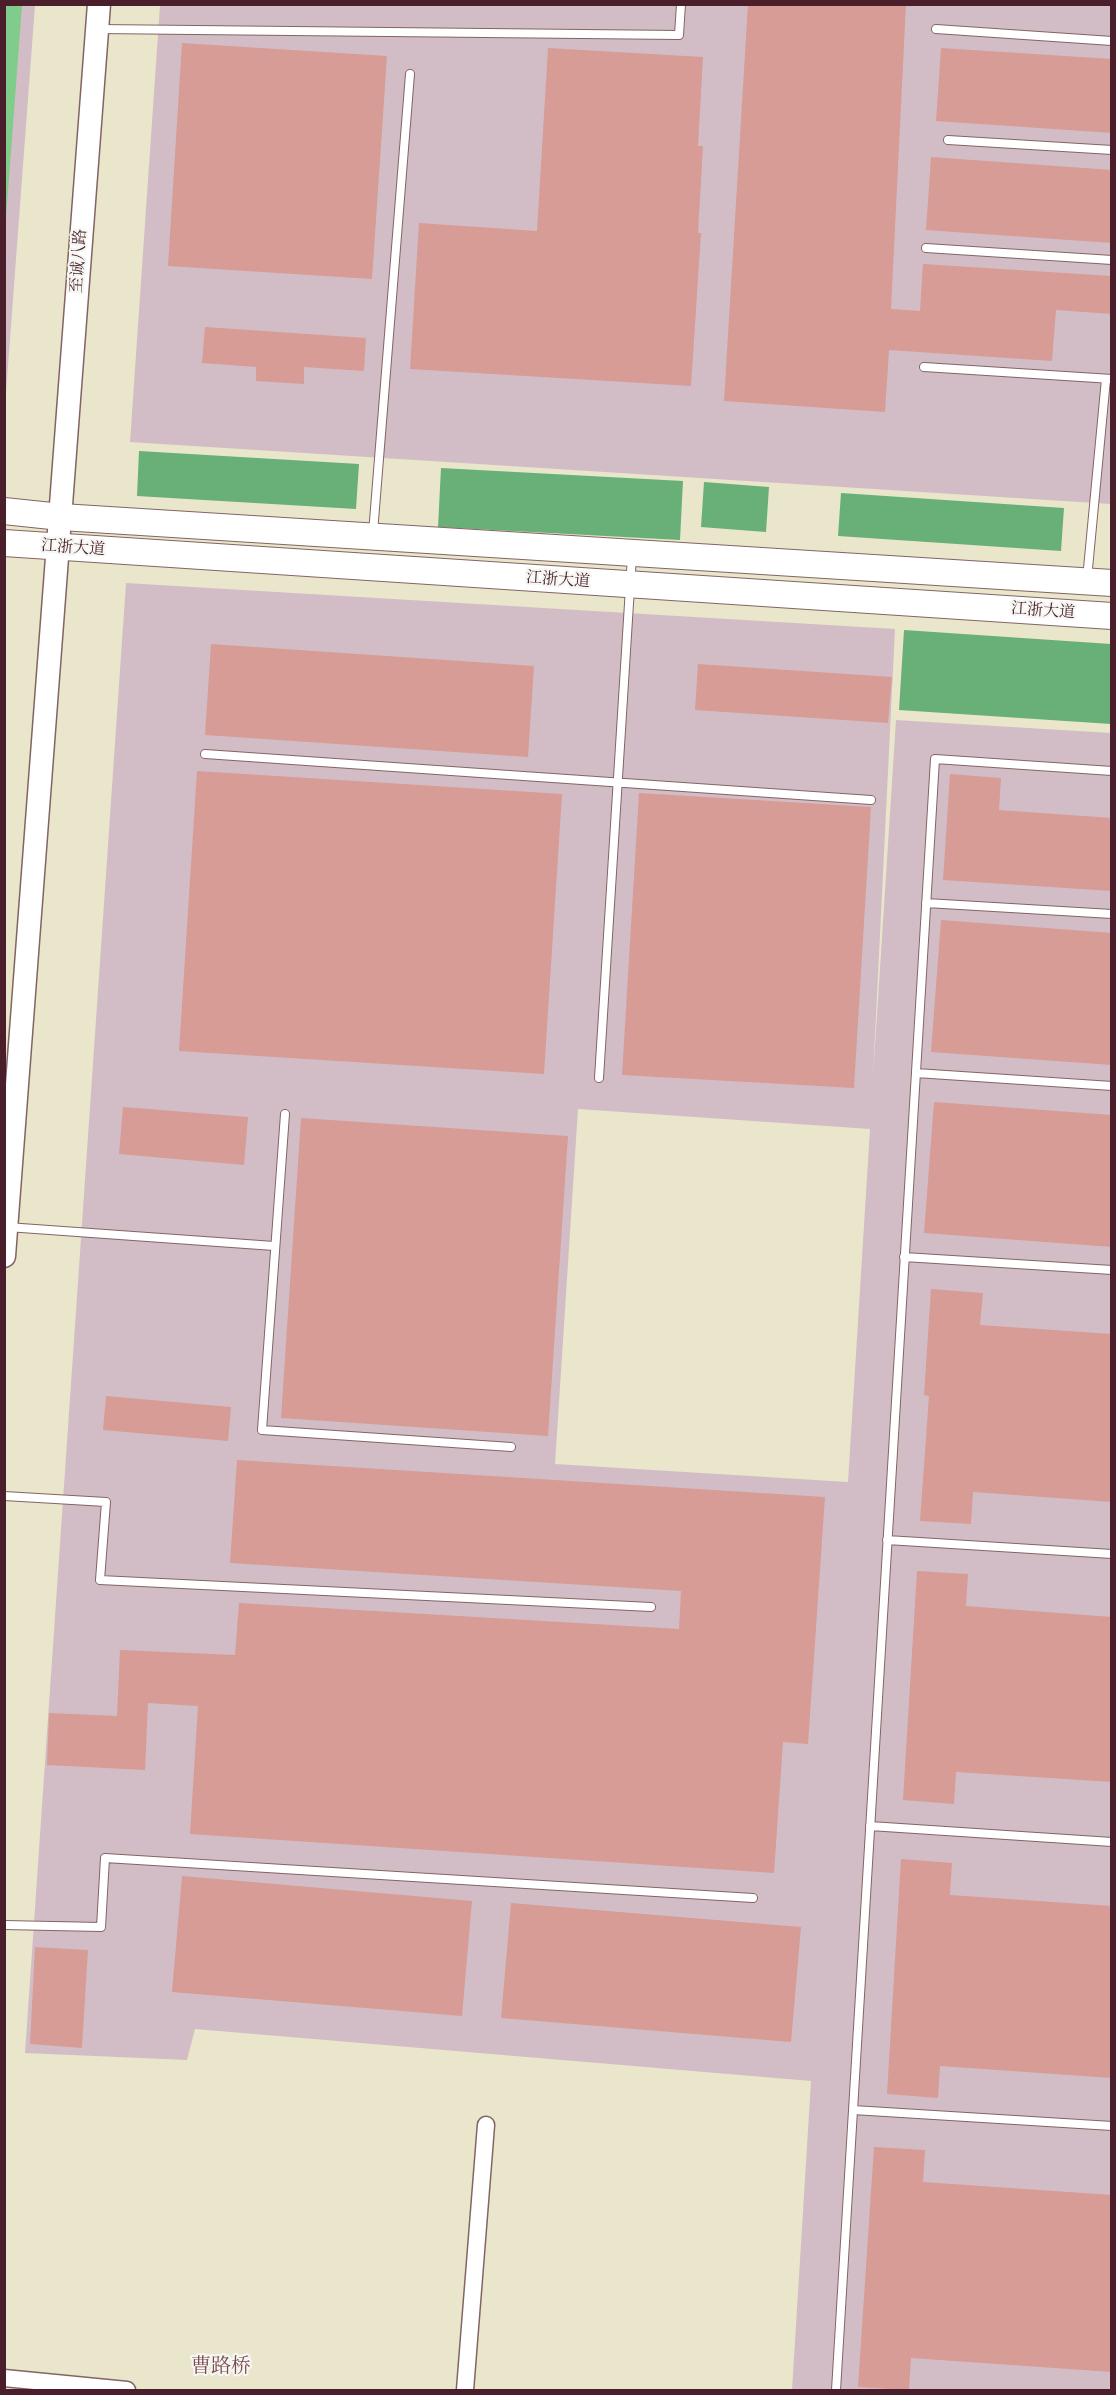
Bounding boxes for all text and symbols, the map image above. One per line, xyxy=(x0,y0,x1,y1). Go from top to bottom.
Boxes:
street label: 至诚八路 xyxy=(68,228,92,294)
street label: 江浙大道 xyxy=(40,537,106,561)
street label: 江浙大道 xyxy=(525,569,591,593)
street label: 江浙大道 xyxy=(1010,600,1076,624)
district label: 曹路桥 xyxy=(191,2356,251,2380)

